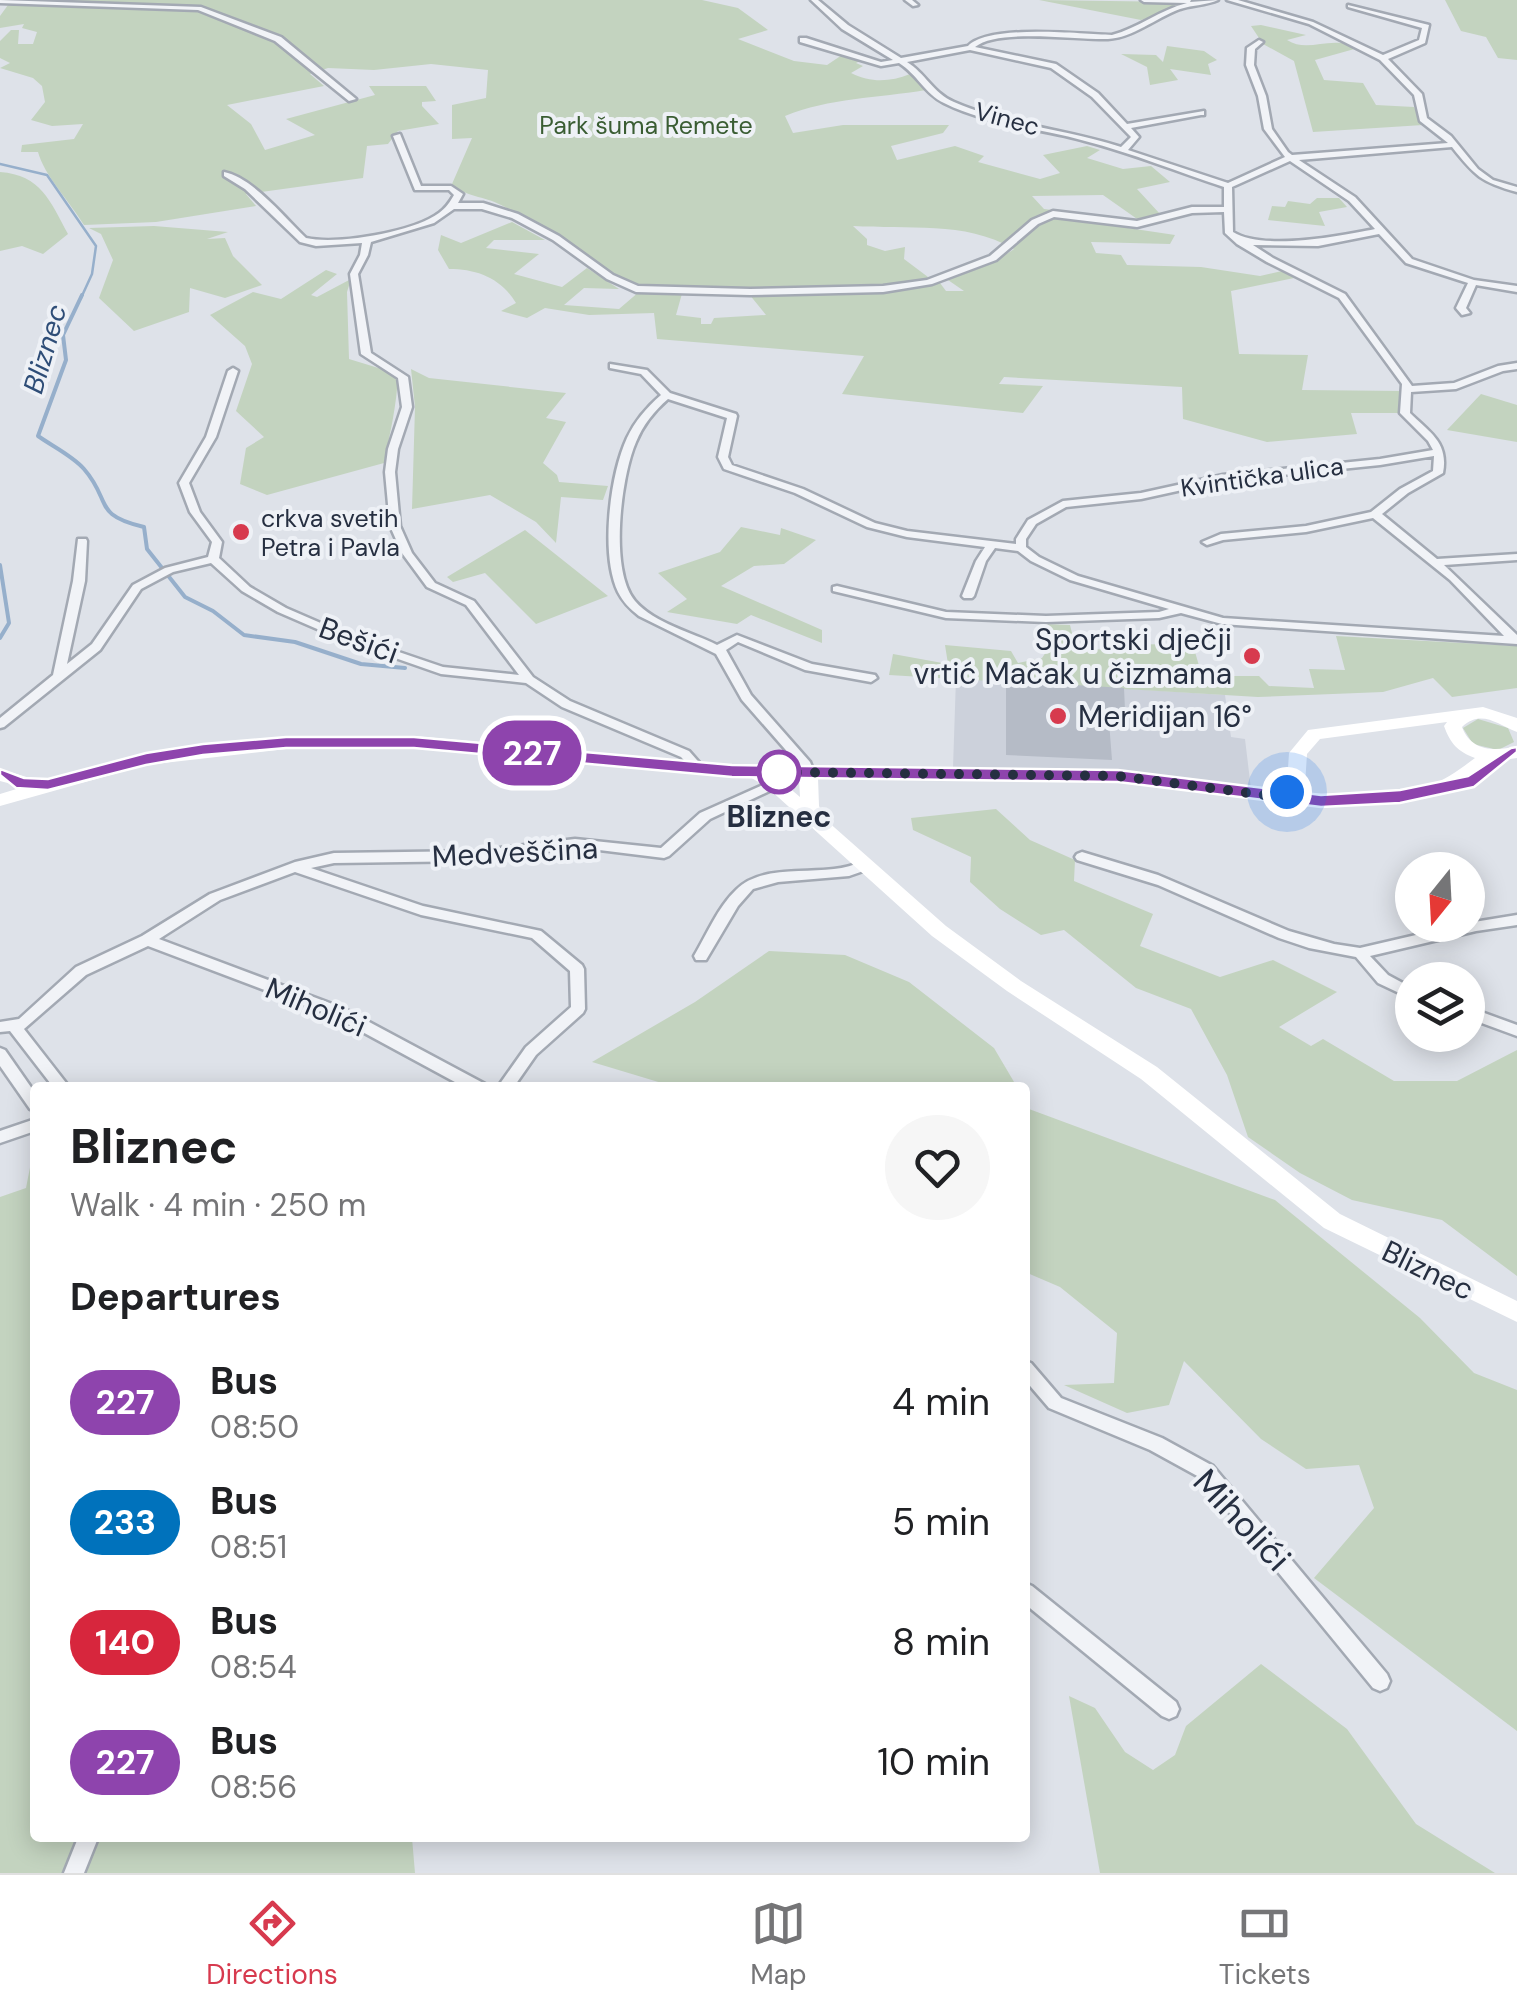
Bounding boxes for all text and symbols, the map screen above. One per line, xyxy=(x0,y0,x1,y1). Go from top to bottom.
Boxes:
street label: Vinec xyxy=(971,95,1043,143)
park label: Park šuma Remete xyxy=(539,109,753,142)
water label: Bliznec xyxy=(15,300,75,398)
street label: Kvintička ulica xyxy=(1178,449,1346,505)
place label: crkva svetih Petra i Pavla xyxy=(261,502,400,564)
marker: crkva svetih Petra i Pavla xyxy=(230,521,252,543)
street label: Bešići xyxy=(314,608,404,672)
place label: Sportski dječji vrtić Mačak u čizmama xyxy=(913,620,1232,693)
marker: Sportski dječji vrtić Mačak u čizmama xyxy=(1241,645,1263,667)
place label: Meridijan 16° xyxy=(1078,697,1252,736)
marker: Meridijan 16° xyxy=(1047,705,1069,727)
line badge: 227 xyxy=(474,720,590,786)
text: 227 xyxy=(503,730,561,776)
marker: Bliznec xyxy=(758,751,800,793)
your location xyxy=(1262,767,1312,817)
place label: Bliznec xyxy=(727,797,831,836)
street label: Medveščina xyxy=(431,828,599,876)
north arrow xyxy=(1395,852,1485,942)
map controls xyxy=(1395,852,1485,1052)
button: layers xyxy=(1395,962,1485,1052)
street label: Miholići xyxy=(260,968,372,1046)
text: Bliznec xyxy=(70,1115,238,1178)
button: heart xyxy=(885,1115,990,1220)
text: Walk · 4 min · 250 m xyxy=(70,1184,366,1226)
street label: Bliznec xyxy=(1376,1231,1480,1309)
text: Departures xyxy=(70,1272,281,1322)
text: Bus xyxy=(210,1356,278,1406)
text: 4 min xyxy=(892,1377,990,1427)
text: 227 xyxy=(96,1379,154,1425)
text: 08:50 xyxy=(210,1406,299,1448)
street label: Miholići xyxy=(1183,1459,1301,1581)
text: Bus xyxy=(210,1476,278,1526)
text: 5 min xyxy=(892,1497,990,1547)
text: 233 xyxy=(94,1499,156,1545)
text: 08:51 xyxy=(210,1526,287,1568)
text: Bus xyxy=(210,1596,278,1646)
text: 8 min xyxy=(892,1617,990,1667)
text: 140 xyxy=(95,1619,155,1665)
text: 08:54 xyxy=(210,1646,297,1688)
text: Bus xyxy=(210,1716,278,1766)
text: 10 min xyxy=(877,1737,990,1787)
text: 227 xyxy=(96,1739,154,1785)
text: 08:56 xyxy=(210,1766,297,1808)
tab: Directions xyxy=(206,1896,338,1993)
tab: Map xyxy=(750,1896,807,1993)
tab: Tickets xyxy=(1219,1896,1311,1993)

